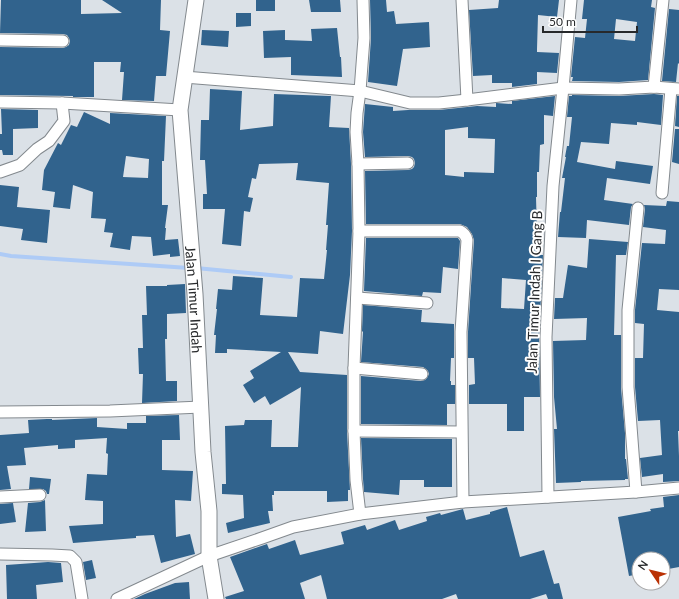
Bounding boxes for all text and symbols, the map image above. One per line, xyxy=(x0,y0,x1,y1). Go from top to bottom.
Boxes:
scale bar xyxy=(543,8,637,34)
text: 50 m xyxy=(549,14,576,29)
street label: Jalan Timur Indah I Gang B xyxy=(523,210,545,374)
street label: Jalan Timur Indah xyxy=(183,245,206,353)
north arrow xyxy=(631,551,671,591)
text: N xyxy=(635,558,650,572)

